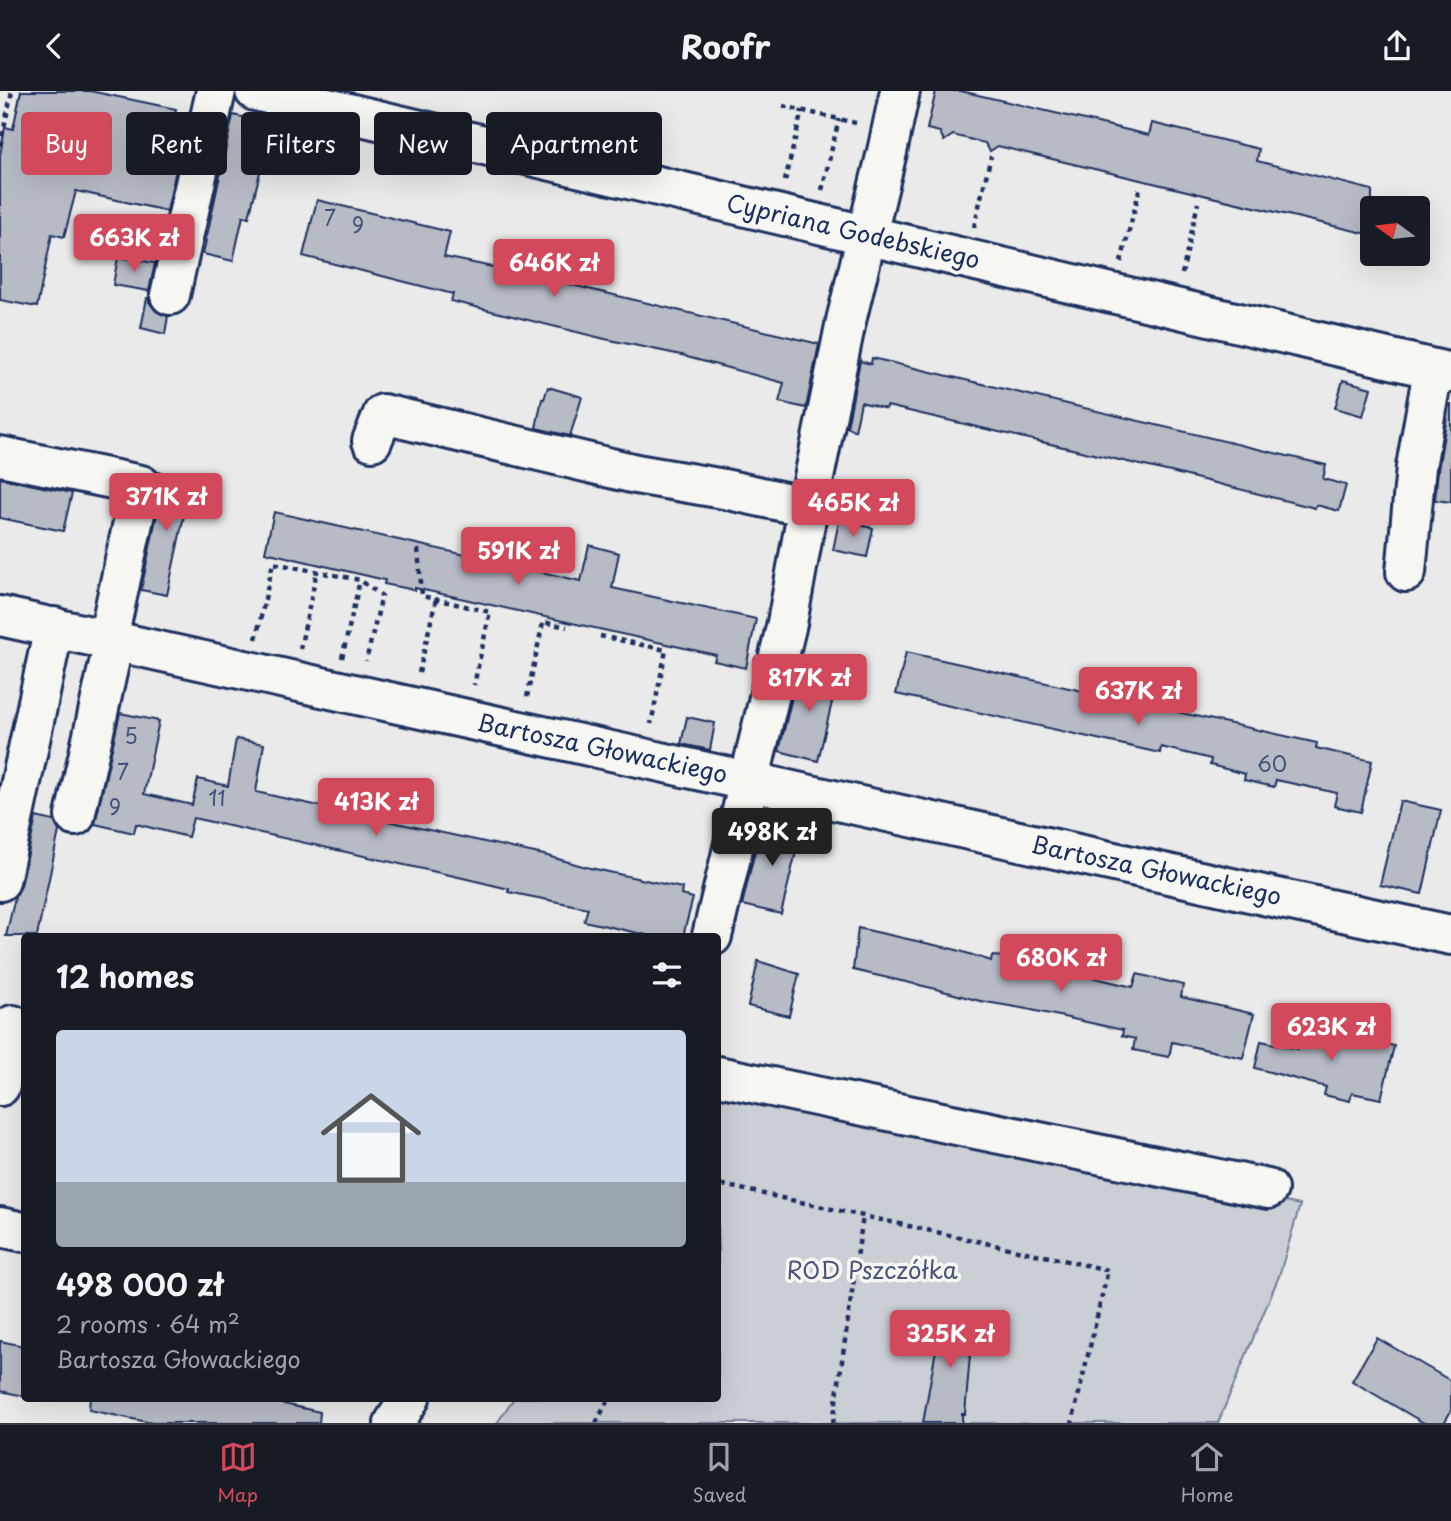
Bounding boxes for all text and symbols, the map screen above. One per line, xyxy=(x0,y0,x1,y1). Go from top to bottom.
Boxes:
text: Roofr xyxy=(681,22,770,70)
icon: back xyxy=(35,27,73,65)
icon: share xyxy=(1378,27,1416,65)
chip: Buy xyxy=(21,112,112,175)
chip: Rent xyxy=(126,112,227,175)
chip: Filters xyxy=(241,112,360,175)
chip: New xyxy=(374,112,472,175)
chip: Apartment xyxy=(486,112,662,175)
street label: Cypriana Godebskiego xyxy=(723,183,984,277)
north arrow xyxy=(1360,196,1430,266)
map controls xyxy=(1360,196,1430,266)
house number: 7 xyxy=(324,201,336,233)
house number: 9 xyxy=(352,208,364,240)
pin: 663K zł xyxy=(69,215,199,274)
text: 663K zł xyxy=(90,219,178,254)
pin: 646K zł xyxy=(489,239,619,299)
text: 646K zł xyxy=(509,244,599,279)
pin: 371K zł xyxy=(101,473,231,533)
text: 371K zł xyxy=(125,478,207,513)
pin: 465K zł xyxy=(788,479,918,539)
text: 465K zł xyxy=(808,484,898,519)
pin: 591K zł xyxy=(453,527,583,587)
text: 591K zł xyxy=(477,532,559,567)
pin: 817K zł xyxy=(744,655,874,714)
text: 817K zł xyxy=(768,659,850,694)
pin: 637K zł xyxy=(1073,667,1203,727)
text: 637K zł xyxy=(1095,672,1181,707)
street label: Bartosza Głowackiego xyxy=(474,703,731,791)
house number: 5 xyxy=(124,719,138,751)
house number: 60 xyxy=(1257,747,1287,779)
house number: 7 xyxy=(117,755,129,787)
pin: 413K zł xyxy=(311,779,441,838)
house number: 11 xyxy=(208,781,226,813)
text: 413K zł xyxy=(334,783,418,818)
house number: 9 xyxy=(109,790,121,822)
pin: 498K zł xyxy=(707,809,837,868)
text: 498K zł xyxy=(728,813,816,848)
street label: Bartosza Głowackiego xyxy=(1028,825,1285,913)
pin: 680K zł xyxy=(996,935,1126,994)
text: 680K zł xyxy=(1016,939,1106,974)
text: 12 homes xyxy=(56,953,194,998)
icon: filters xyxy=(648,956,686,994)
pin: 623K zł xyxy=(1266,1003,1396,1063)
text: 623K zł xyxy=(1287,1008,1375,1043)
icon: home xyxy=(308,1075,434,1201)
park label: ROD Pszczółka xyxy=(786,1251,958,1287)
text: 498 000 zł xyxy=(56,1261,223,1306)
text: 2 rooms · 64 m² xyxy=(56,1306,240,1341)
pin: 325K zł xyxy=(885,1311,1015,1370)
text: 325K zł xyxy=(906,1315,994,1350)
text: Bartosza Głowackiego xyxy=(56,1341,301,1376)
tab: Map xyxy=(217,1438,258,1508)
tab: Saved xyxy=(692,1438,746,1508)
tab: Home xyxy=(1181,1438,1234,1508)

